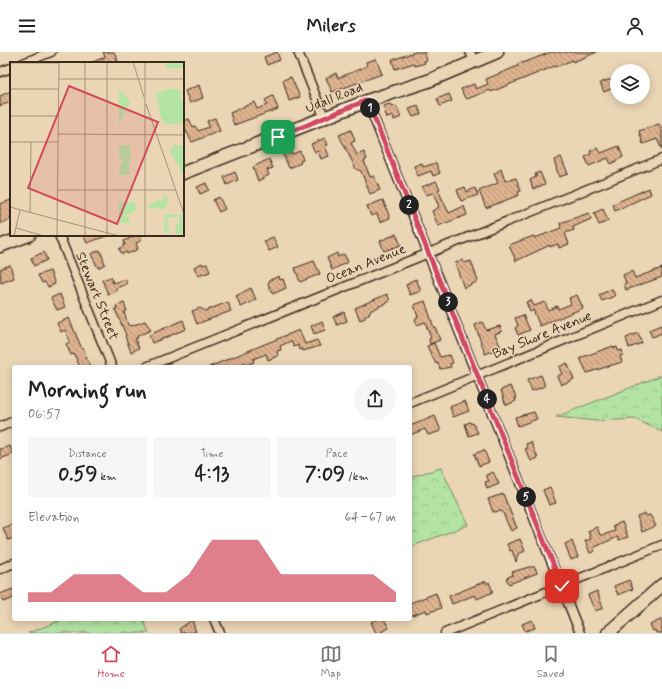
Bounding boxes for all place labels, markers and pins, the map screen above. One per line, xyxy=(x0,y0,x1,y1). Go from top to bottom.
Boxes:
pin: 1 xyxy=(360,98,380,118)
pin xyxy=(261,120,295,154)
pin: 2 xyxy=(399,195,419,215)
pin: 3 xyxy=(438,292,458,312)
pin: 4 xyxy=(477,389,497,409)
pin: 5 xyxy=(516,487,536,507)
pin xyxy=(545,569,579,603)

